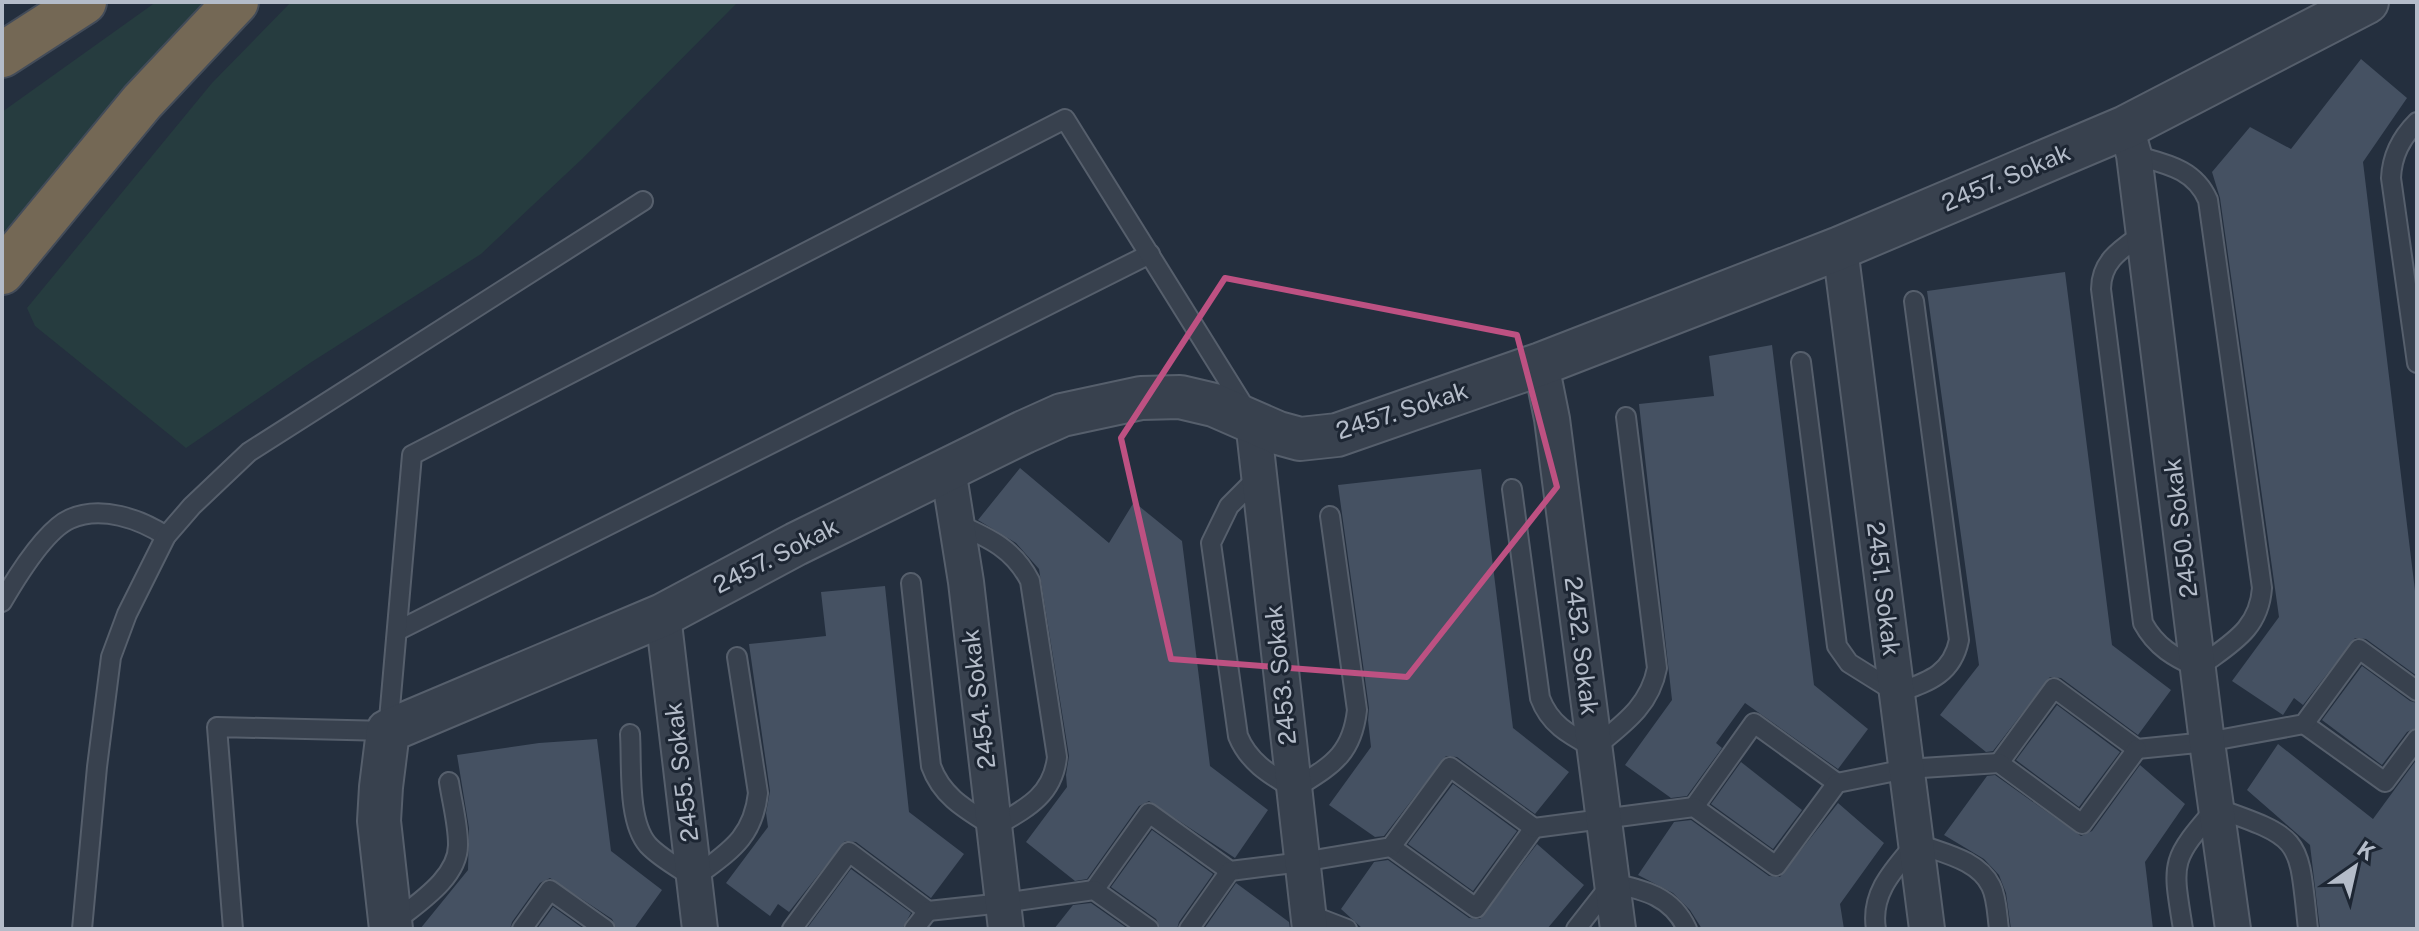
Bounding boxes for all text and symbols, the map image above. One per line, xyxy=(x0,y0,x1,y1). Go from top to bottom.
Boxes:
street label: 2457. Sokak xyxy=(1937,137,2074,217)
street label: 2457. Sokak xyxy=(1332,376,1471,444)
street label: 2450. Sokak xyxy=(2158,457,2202,599)
street label: 2457. Sokak xyxy=(708,512,843,599)
street label: 2451. Sokak xyxy=(1862,520,1906,658)
street label: 2452. Sokak xyxy=(1560,575,1604,717)
street label: 2453. Sokak xyxy=(1259,604,1301,746)
street label: 2454. Sokak xyxy=(956,628,1000,770)
street label: 2455. Sokak xyxy=(659,701,703,844)
north arrow xyxy=(2315,827,2395,907)
text: K xyxy=(2352,835,2380,866)

